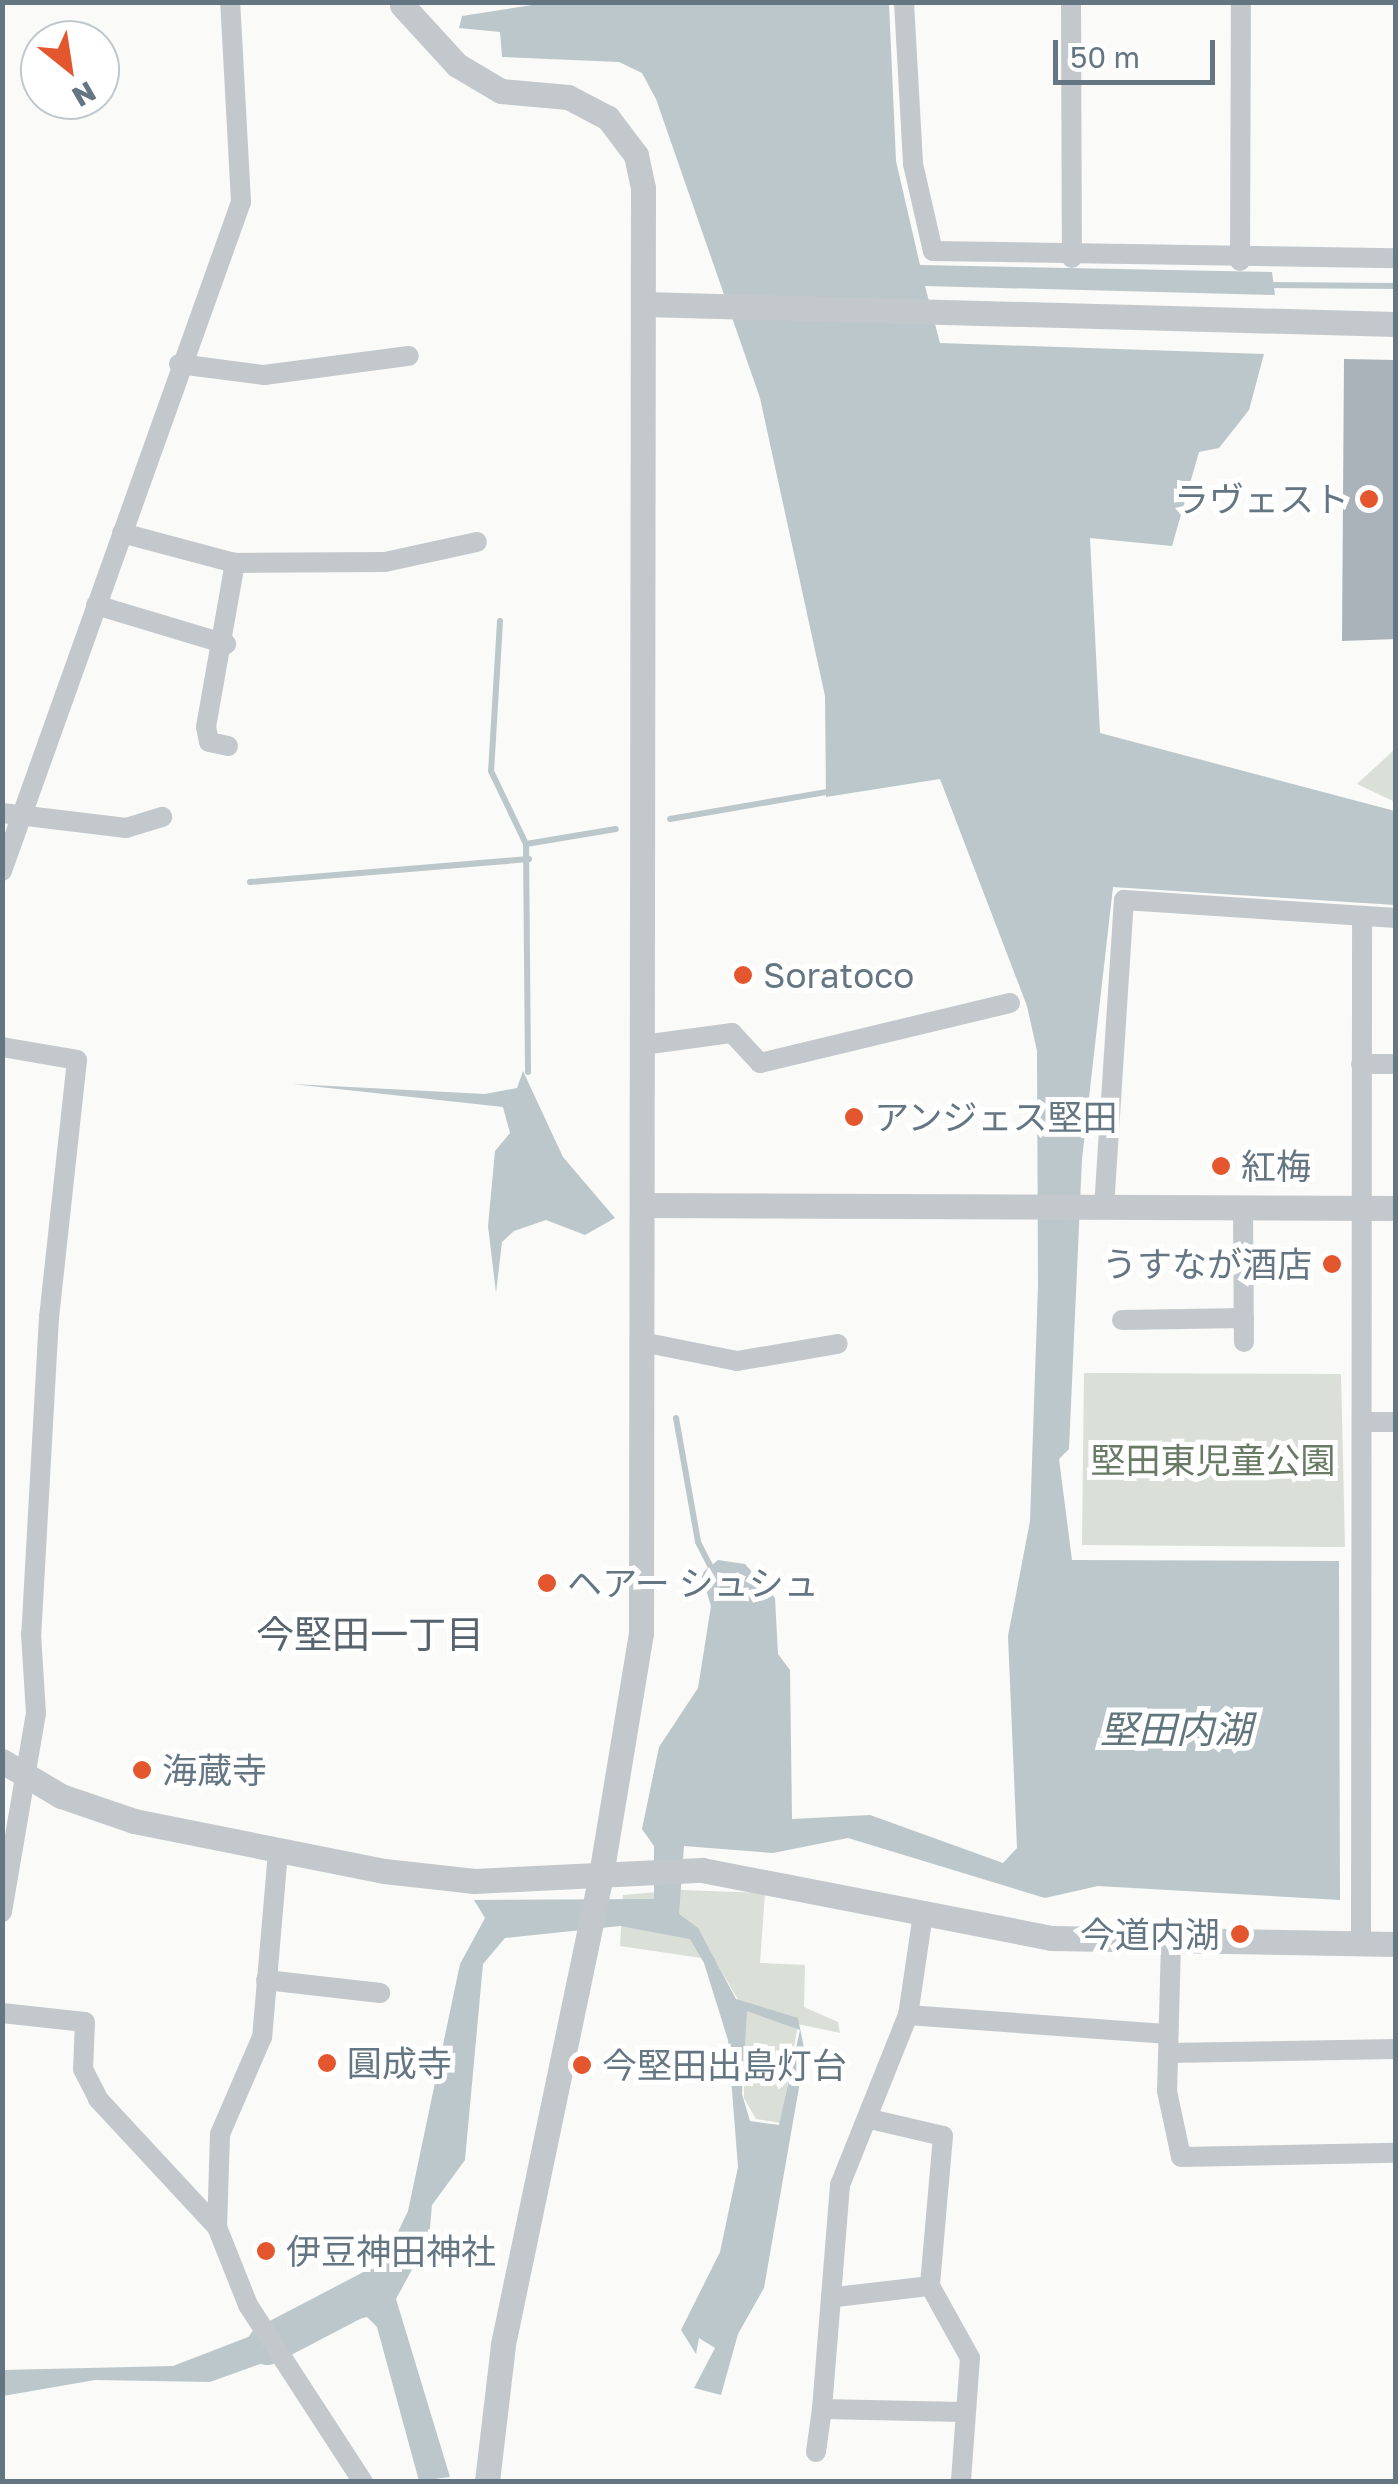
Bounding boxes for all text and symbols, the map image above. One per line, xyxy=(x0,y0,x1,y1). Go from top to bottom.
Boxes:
north arrow xyxy=(20,20,120,120)
scale bar xyxy=(1058,20,1220,82)
text: 50 m xyxy=(1070,39,1140,75)
text: N xyxy=(67,75,102,114)
place label: ラヴェスト xyxy=(1174,478,1349,520)
marker: ラヴェスト xyxy=(1358,488,1380,510)
place label: Soratoco xyxy=(763,954,914,996)
marker: Soratoco xyxy=(732,964,754,986)
place label: アンジェス堅田 xyxy=(874,1096,1119,1138)
marker: アンジェス堅田 xyxy=(843,1106,865,1128)
place label: 紅梅 xyxy=(1241,1145,1311,1187)
marker: 紅梅 xyxy=(1210,1155,1232,1177)
place label: うすなが酒店 xyxy=(1102,1243,1312,1285)
marker: うすなが酒店 xyxy=(1321,1253,1343,1275)
park label: 堅田東児童公園 xyxy=(1091,1439,1335,1481)
place label: ヘアー シュシュ xyxy=(567,1562,819,1604)
marker: ヘアー シュシュ xyxy=(536,1572,558,1594)
district label: 今堅田一丁目 xyxy=(256,1611,484,1657)
water label: 堅田内湖 xyxy=(1100,1706,1252,1752)
place label: 海蔵寺 xyxy=(162,1749,267,1791)
marker: 海蔵寺 xyxy=(131,1759,153,1781)
place label: 今道内湖 xyxy=(1080,1913,1220,1955)
marker: 今道内湖 xyxy=(1229,1923,1251,1945)
place label: 圓成寺 xyxy=(347,2042,452,2084)
place label: 今堅田出島灯台 xyxy=(602,2044,847,2086)
marker: 圓成寺 xyxy=(316,2052,338,2074)
marker: 今堅田出島灯台 xyxy=(571,2054,593,2076)
place label: 伊豆神田神社 xyxy=(286,2230,496,2272)
marker: 伊豆神田神社 xyxy=(255,2240,277,2262)

